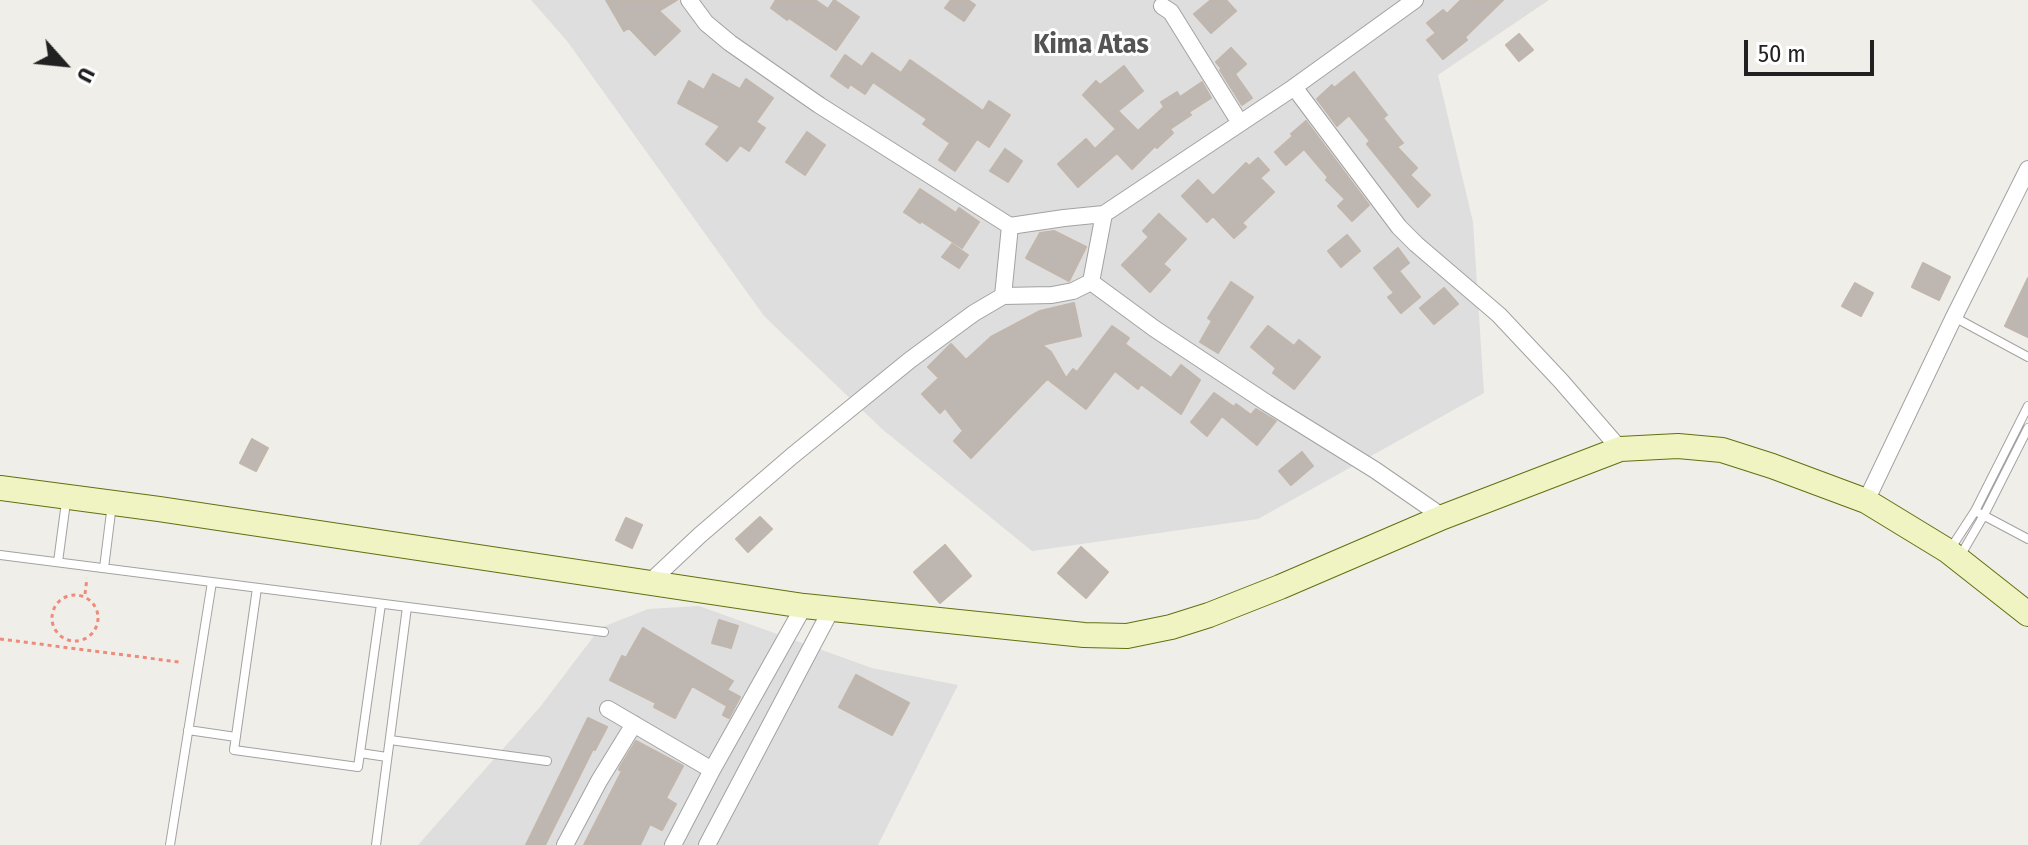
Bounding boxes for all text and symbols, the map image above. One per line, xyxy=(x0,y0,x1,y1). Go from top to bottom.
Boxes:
north arrow xyxy=(24,24,104,104)
scale bar xyxy=(1748,24,1878,74)
district label: Kima Atas xyxy=(1033,28,1149,62)
text: 50 m xyxy=(1758,40,1806,68)
text: U xyxy=(71,63,101,87)

